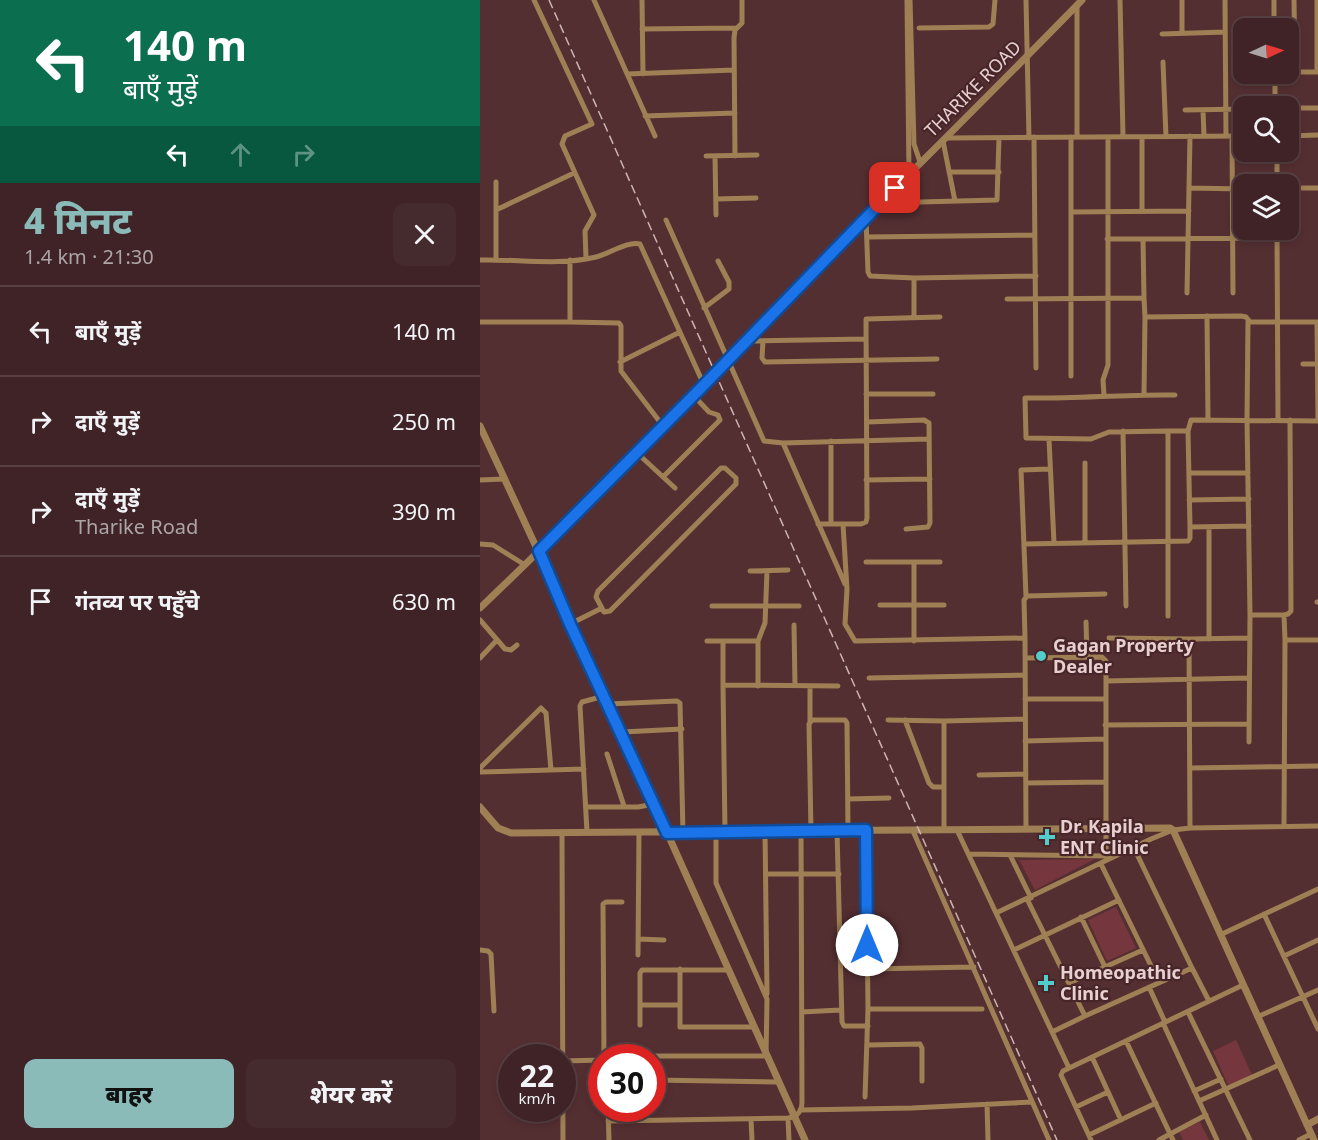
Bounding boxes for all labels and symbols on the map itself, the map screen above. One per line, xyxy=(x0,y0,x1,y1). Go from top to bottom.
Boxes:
north arrow xyxy=(1233,18,1299,84)
street label: THARIKE ROAD xyxy=(919,35,1026,142)
pin xyxy=(869,162,920,213)
place label: Gagan Property Dealer xyxy=(1053,633,1194,678)
marker: Gagan Property Dealer xyxy=(1034,649,1048,663)
place label: Dr. Kapila ENT Clinic xyxy=(1060,814,1148,859)
marker: Dr. Kapila ENT Clinic xyxy=(1038,828,1056,846)
position arrow xyxy=(835,913,899,977)
place label: Homeopathic Clinic xyxy=(1060,960,1181,1005)
marker: Homeopathic Clinic xyxy=(1037,974,1055,992)
speed limit sign: 30 xyxy=(588,1044,666,1122)

